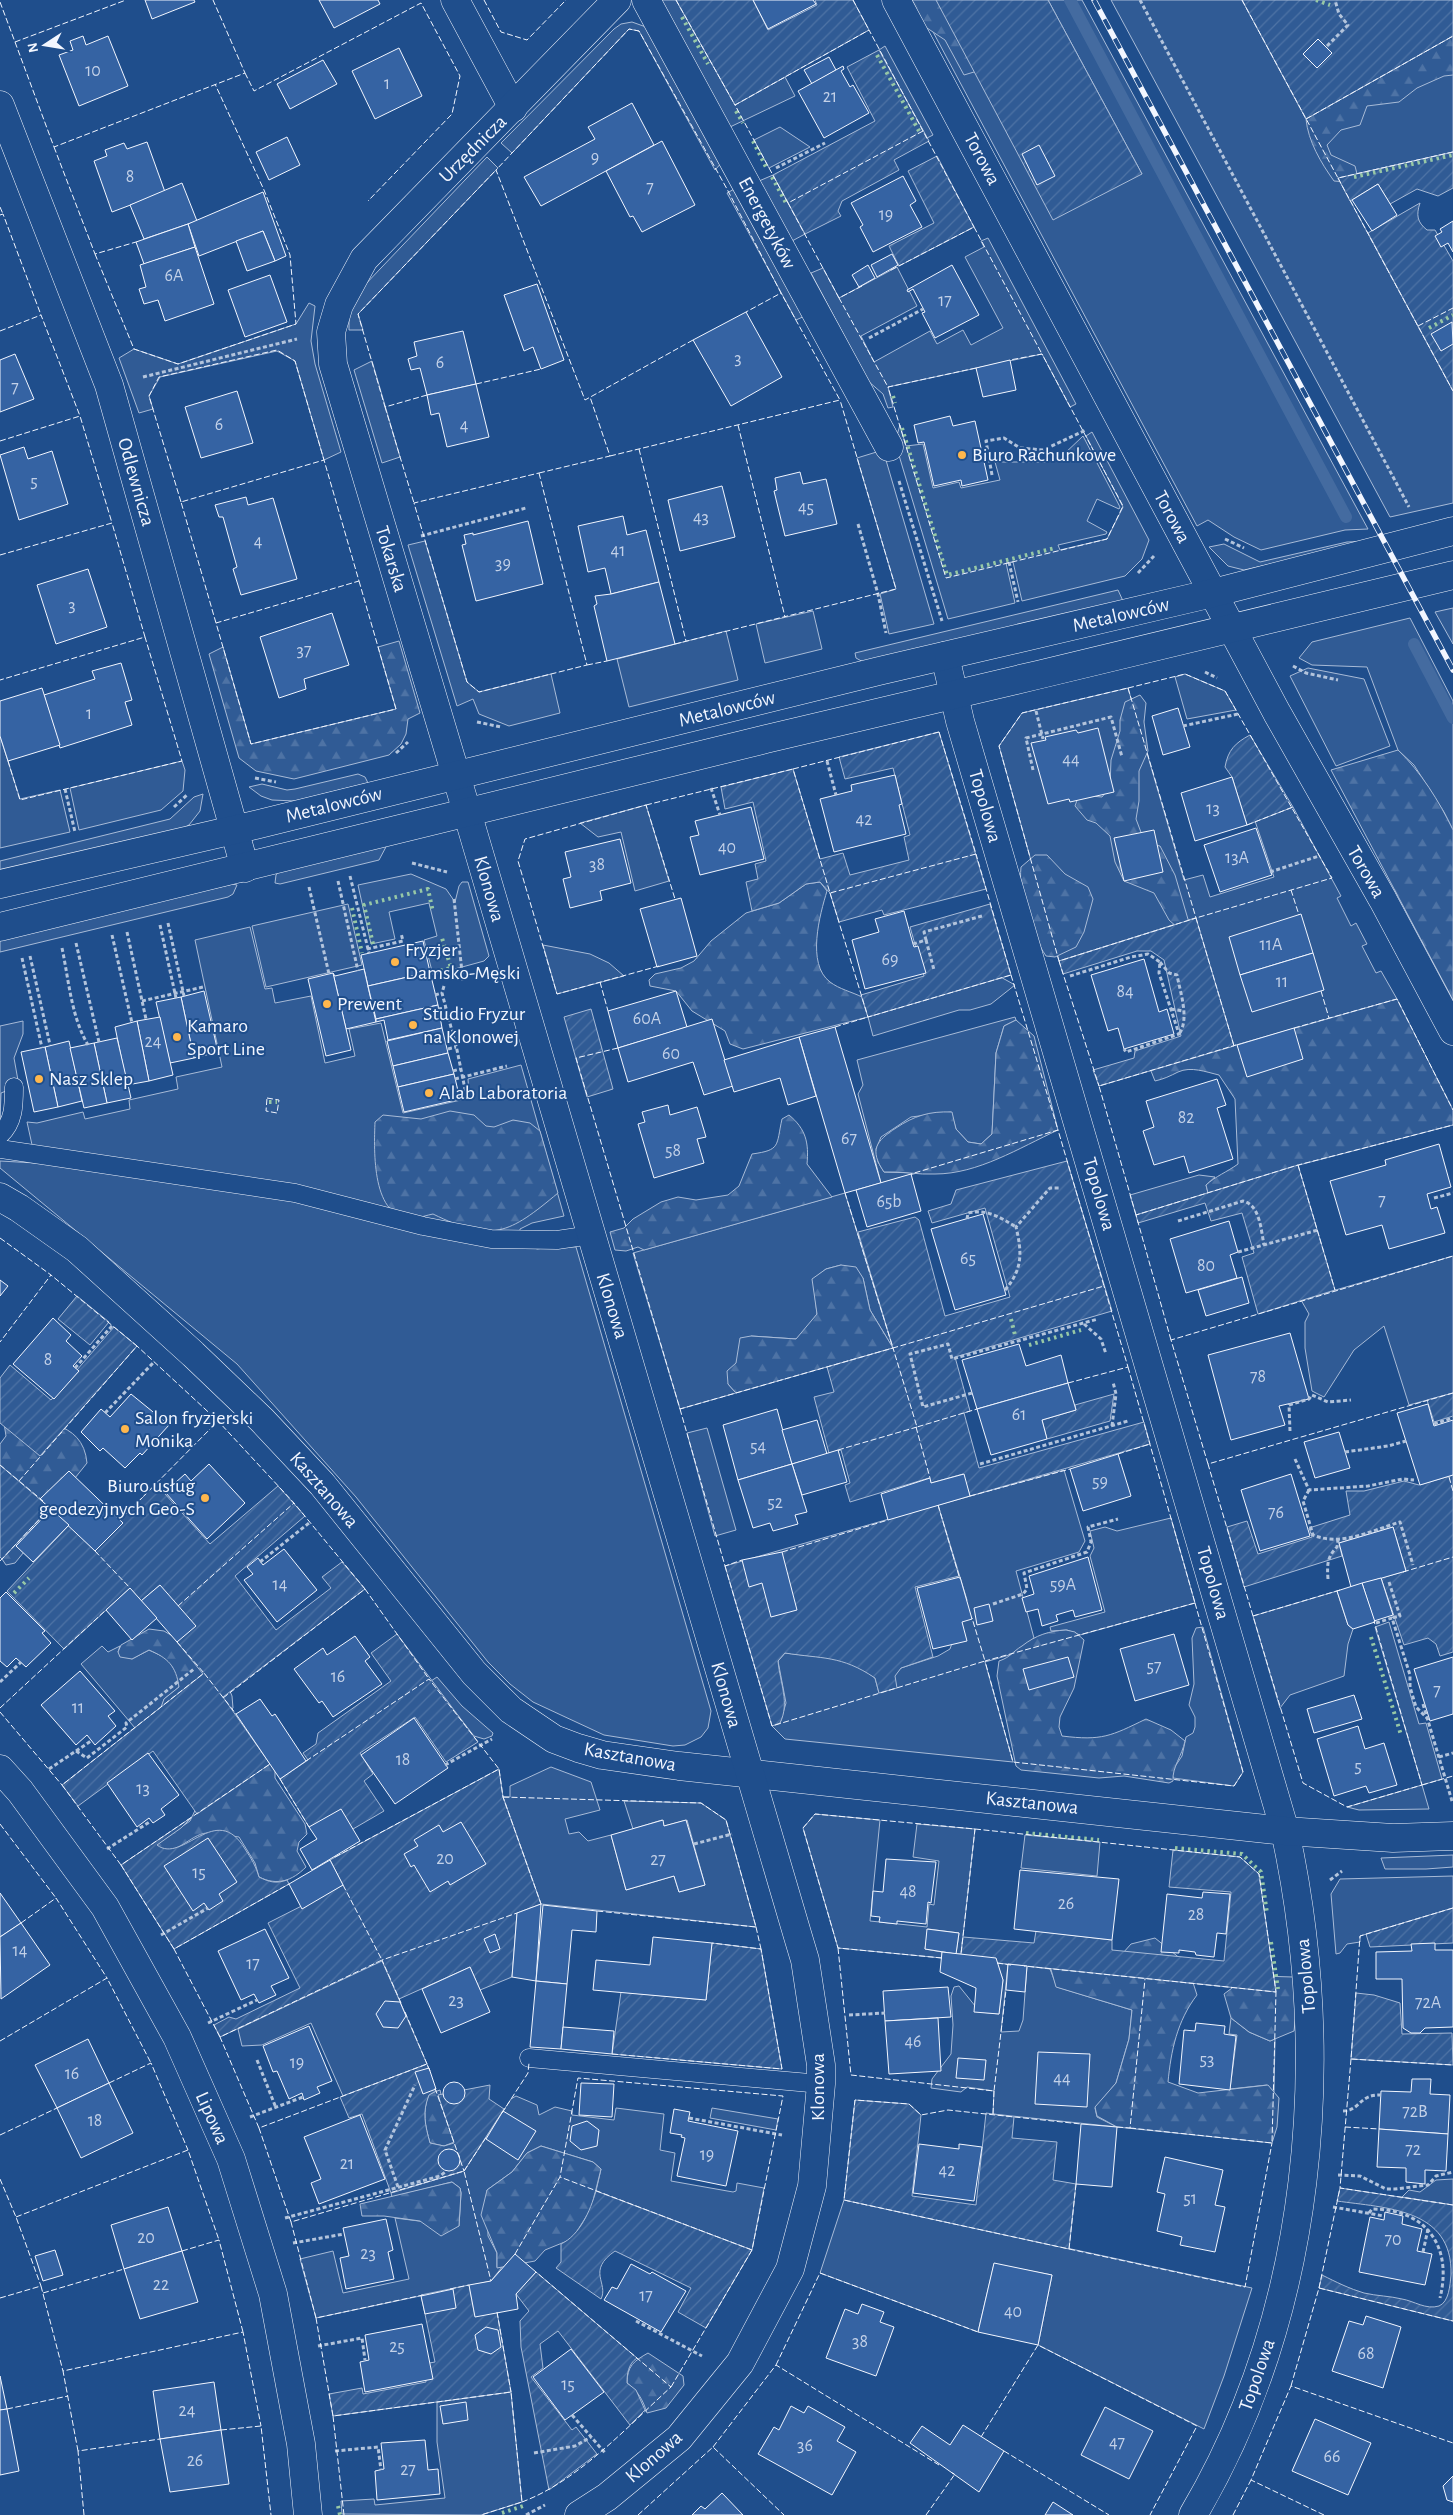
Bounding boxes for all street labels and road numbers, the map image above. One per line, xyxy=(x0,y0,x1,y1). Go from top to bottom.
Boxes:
street label: Urzędnicza xyxy=(435,111,511,187)
street label: Torowa xyxy=(960,129,1004,189)
street label: Energetyków xyxy=(734,174,800,273)
street label: Odlewnicza xyxy=(114,435,158,529)
street label: Torowa xyxy=(1150,487,1194,547)
street label: Tokarska xyxy=(372,524,410,594)
street label: Metalowców xyxy=(1071,594,1172,636)
street label: Metalowców xyxy=(677,687,778,731)
street label: Topolowa xyxy=(965,767,1005,845)
street label: Metalowców xyxy=(284,783,385,827)
street label: Torowa xyxy=(1343,843,1389,901)
street label: Klonowa xyxy=(470,854,508,924)
street label: Topolowa xyxy=(1079,1155,1119,1233)
street label: Klonowa xyxy=(593,1271,631,1341)
street label: Kasztanowa xyxy=(286,1448,362,1532)
street label: Topolowa xyxy=(1193,1544,1233,1622)
street label: Klonowa xyxy=(707,1660,745,1730)
street label: Kasztanowa xyxy=(582,1739,678,1775)
street label: Kasztanowa xyxy=(985,1788,1079,1818)
street label: Topolowa xyxy=(1293,1938,1319,2014)
street label: Klonowa xyxy=(808,2053,828,2121)
street label: Lipowa xyxy=(192,2089,232,2147)
street label: Topolowa xyxy=(1235,2336,1279,2414)
street label: Klonowa xyxy=(622,2427,686,2487)

